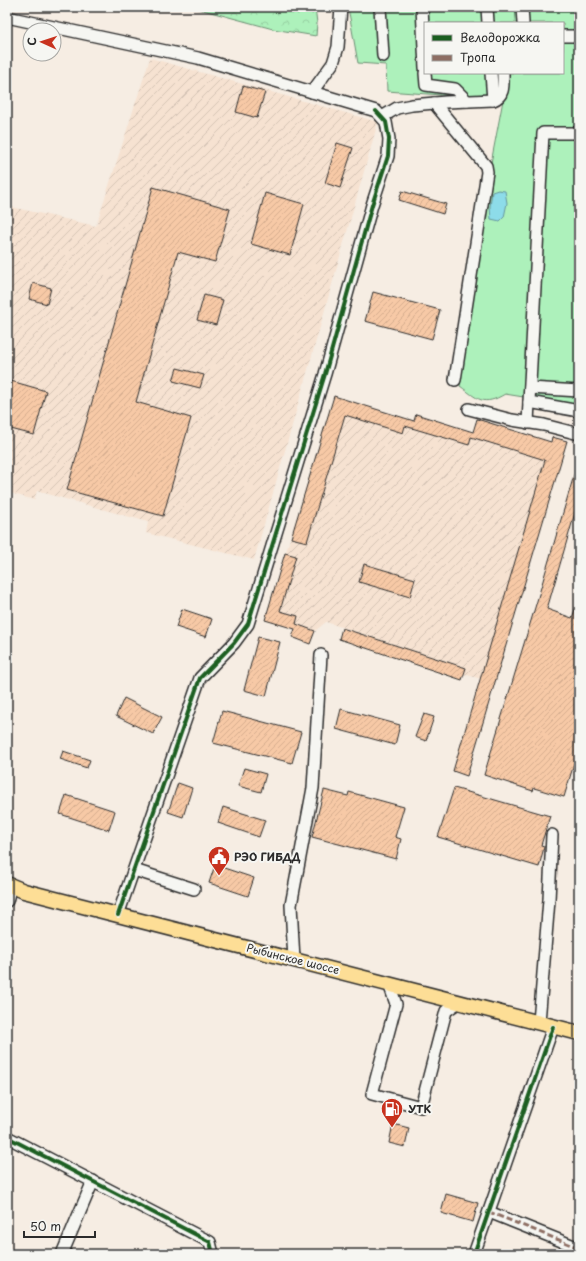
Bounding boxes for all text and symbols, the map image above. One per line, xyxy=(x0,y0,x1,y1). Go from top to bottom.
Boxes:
north arrow xyxy=(22,22,62,62)
legend xyxy=(424,22,564,74)
text: Велодорожка xyxy=(460,28,540,46)
text: С xyxy=(23,37,40,46)
text: Тропа xyxy=(460,48,496,66)
public building icon: РЭО ГИБДД xyxy=(206,844,232,877)
place label: РЭО ГИБДД xyxy=(234,848,301,865)
street label: Рыбинское шоссе xyxy=(245,939,342,978)
fuel station icon: УТК xyxy=(379,1096,405,1129)
place label: УТК xyxy=(408,1100,432,1117)
scale bar xyxy=(24,1213,95,1239)
text: 50 m xyxy=(30,1217,61,1235)

